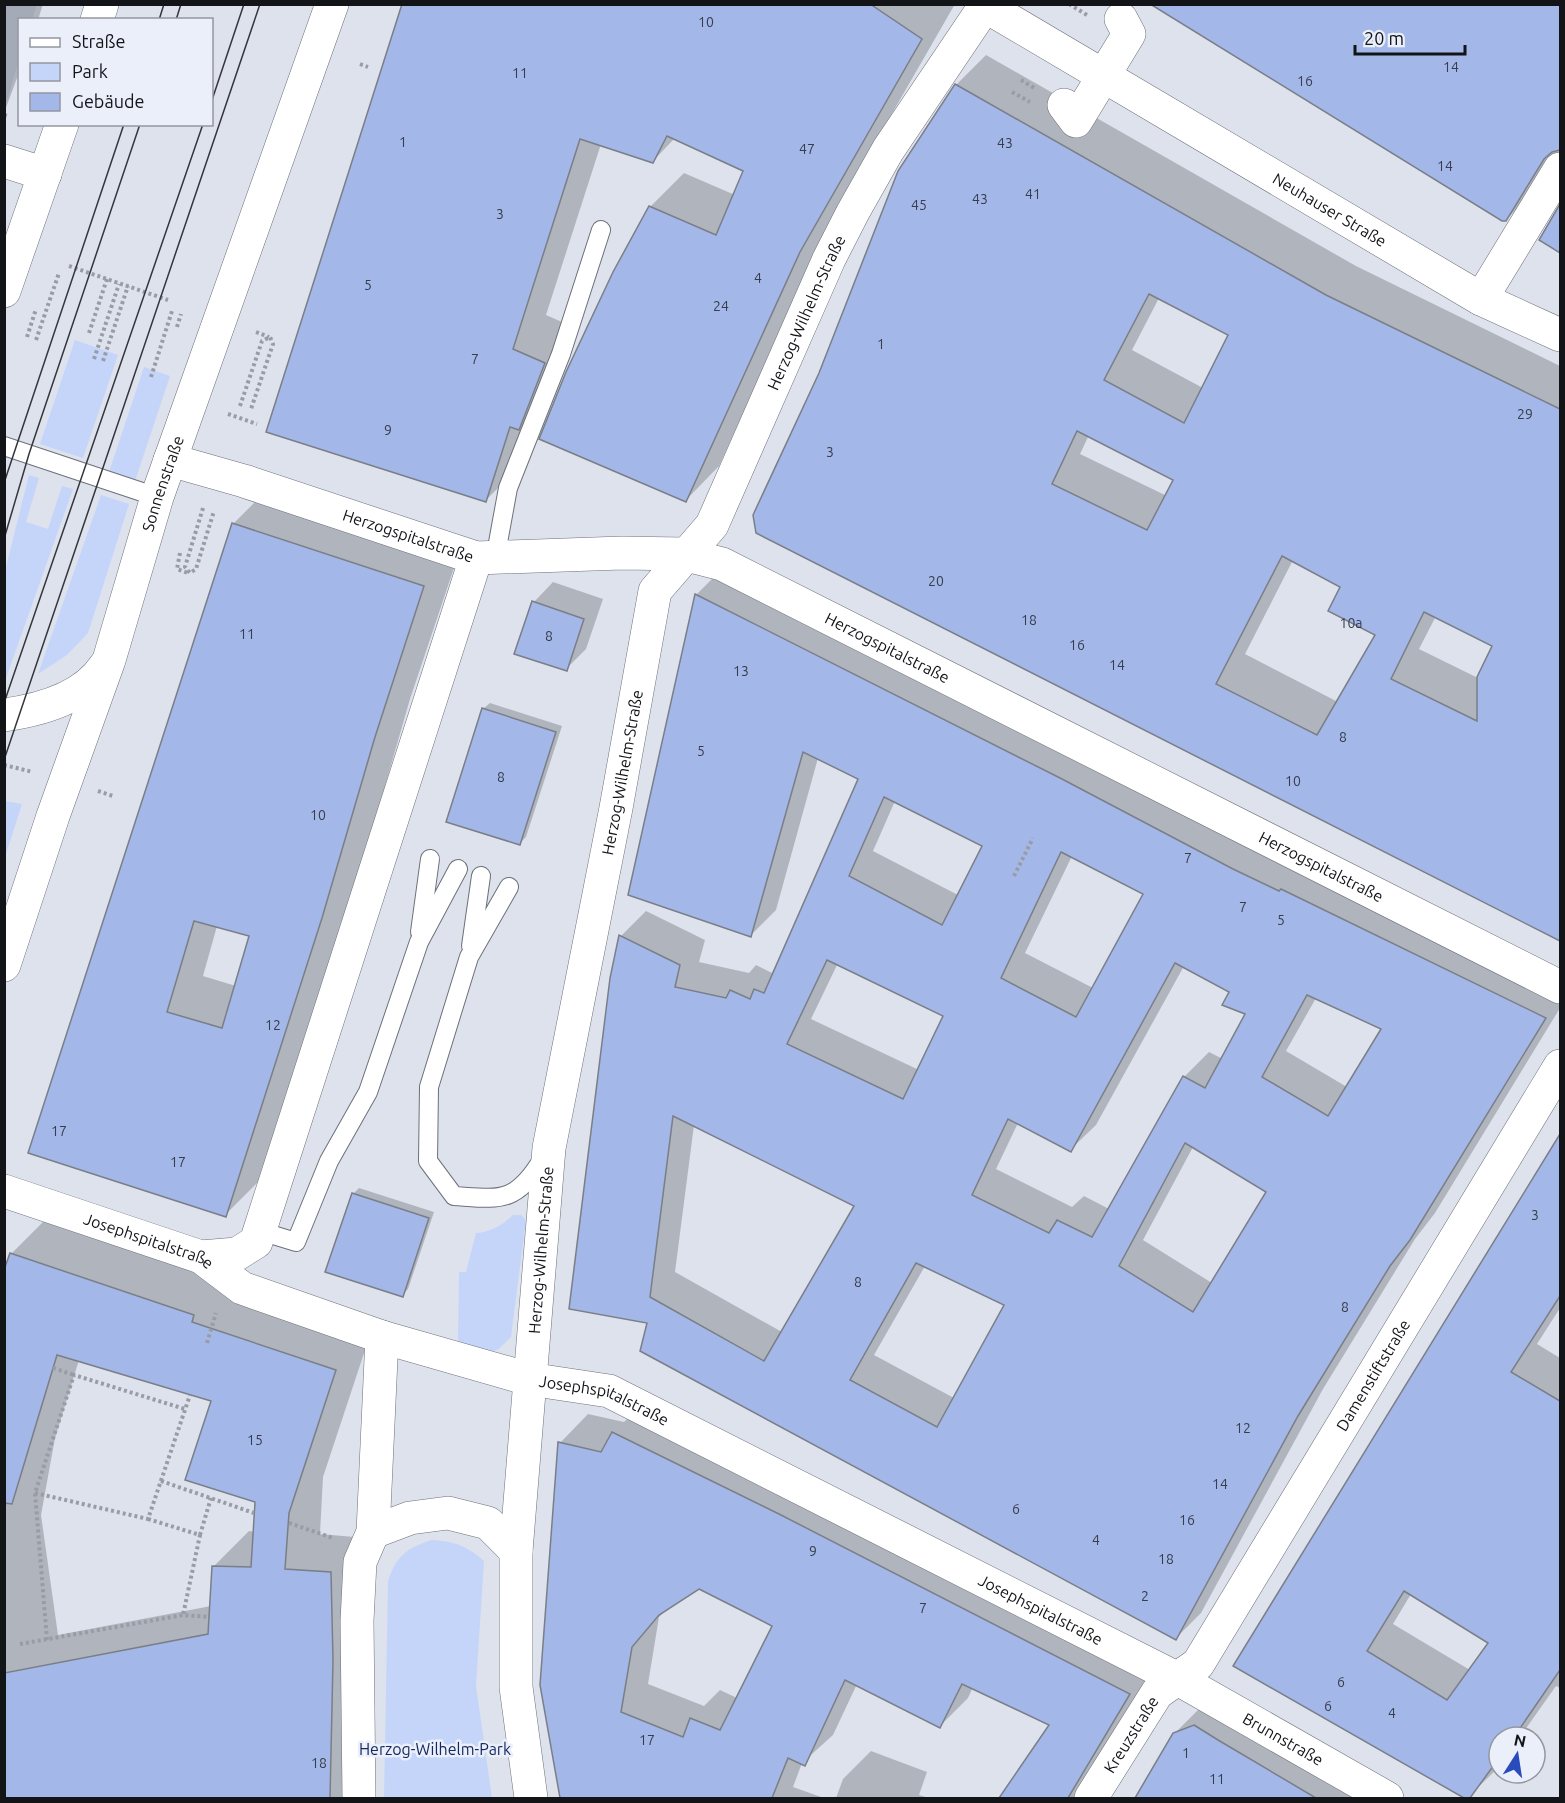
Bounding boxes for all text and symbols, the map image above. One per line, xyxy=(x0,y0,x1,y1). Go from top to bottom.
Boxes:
house number: 10 xyxy=(698,14,714,30)
legend xyxy=(18,18,213,126)
scale bar xyxy=(1355,18,1464,56)
text: 20 m xyxy=(1364,28,1404,48)
text: Straße xyxy=(72,31,125,51)
house number: 14 xyxy=(1443,59,1459,75)
text: Park xyxy=(72,61,108,81)
house number: 11 xyxy=(512,65,528,81)
house number: 16 xyxy=(1297,73,1313,89)
text: Gebäude xyxy=(72,91,144,111)
house number: 1 xyxy=(399,134,407,150)
house number: 43 xyxy=(997,135,1013,151)
house number: 47 xyxy=(799,141,815,157)
house number: 14 xyxy=(1437,158,1453,174)
street label: Neuhauser Straße xyxy=(1270,169,1390,250)
house number: 41 xyxy=(1025,186,1041,202)
house number: 43 xyxy=(972,191,988,207)
house number: 45 xyxy=(911,197,927,213)
house number: 3 xyxy=(496,206,504,222)
street label: Herzog-Wilhelm-Straße xyxy=(764,232,849,393)
house number: 4 xyxy=(754,270,762,286)
house number: 5 xyxy=(364,277,372,293)
house number: 24 xyxy=(713,298,729,314)
house number: 1 xyxy=(877,336,885,352)
house number: 7 xyxy=(471,351,479,367)
house number: 29 xyxy=(1517,406,1533,422)
house number: 9 xyxy=(384,422,392,438)
street label: Sonnenstraße xyxy=(138,433,187,534)
house number: 3 xyxy=(826,444,834,460)
street label: Herzogspitalstraße xyxy=(340,505,476,566)
house number: 20 xyxy=(928,573,944,589)
street label: Herzogspitalstraße xyxy=(822,609,953,686)
house number: 18 xyxy=(1021,612,1037,628)
house number: 10a xyxy=(1340,615,1363,631)
house number: 11 xyxy=(239,626,255,642)
house number: 8 xyxy=(545,628,553,644)
house number: 16 xyxy=(1069,637,1085,653)
house number: 14 xyxy=(1109,657,1125,673)
house number: 13 xyxy=(733,663,749,679)
street label: Herzog-Wilhelm-Straße xyxy=(598,688,646,857)
house number: 8 xyxy=(1339,729,1347,745)
house number: 5 xyxy=(697,743,705,759)
house number: 8 xyxy=(497,769,505,785)
house number: 10 xyxy=(1285,773,1301,789)
house number: 10 xyxy=(310,807,326,823)
street label: Herzogspitalstraße xyxy=(1256,828,1386,905)
house number: 7 xyxy=(1184,850,1192,866)
house number: 7 xyxy=(1239,899,1247,915)
house number: 5 xyxy=(1277,912,1285,928)
house number: 12 xyxy=(265,1017,281,1033)
house number: 17 xyxy=(51,1123,67,1139)
house number: 17 xyxy=(170,1154,186,1170)
street label: Herzog-Wilhelm-Straße xyxy=(525,1166,556,1334)
house number: 3 xyxy=(1531,1207,1539,1223)
street label: Josephspitalstraße xyxy=(81,1209,217,1272)
house number: 8 xyxy=(854,1274,862,1290)
house number: 8 xyxy=(1341,1299,1349,1315)
street label: Damenstiftstraße xyxy=(1332,1316,1413,1434)
street label: Josephspitalstraße xyxy=(538,1372,672,1429)
house number: 12 xyxy=(1235,1420,1251,1436)
house number: 15 xyxy=(247,1432,263,1448)
house number: 14 xyxy=(1212,1476,1228,1492)
house number: 6 xyxy=(1012,1501,1020,1517)
house number: 16 xyxy=(1179,1512,1195,1528)
house number: 4 xyxy=(1092,1532,1100,1548)
house number: 9 xyxy=(809,1543,817,1559)
house number: 18 xyxy=(1158,1551,1174,1567)
street label: Josephspitalstraße xyxy=(976,1571,1106,1648)
house number: 2 xyxy=(1141,1588,1149,1604)
house number: 7 xyxy=(919,1600,927,1616)
house number: 6 xyxy=(1337,1674,1345,1690)
street label: Kreuzstraße xyxy=(1100,1693,1162,1776)
house number: 6 xyxy=(1324,1698,1332,1714)
house number: 4 xyxy=(1388,1705,1396,1721)
street label: Brunnstraße xyxy=(1240,1709,1327,1769)
north arrow xyxy=(1487,1725,1547,1785)
text: N xyxy=(1512,1730,1528,1750)
house number: 17 xyxy=(639,1732,655,1748)
park label: Herzog-Wilhelm-Park xyxy=(359,1740,511,1758)
house number: 1 xyxy=(1182,1745,1190,1761)
house number: 18 xyxy=(311,1755,327,1771)
house number: 11 xyxy=(1209,1771,1225,1787)

